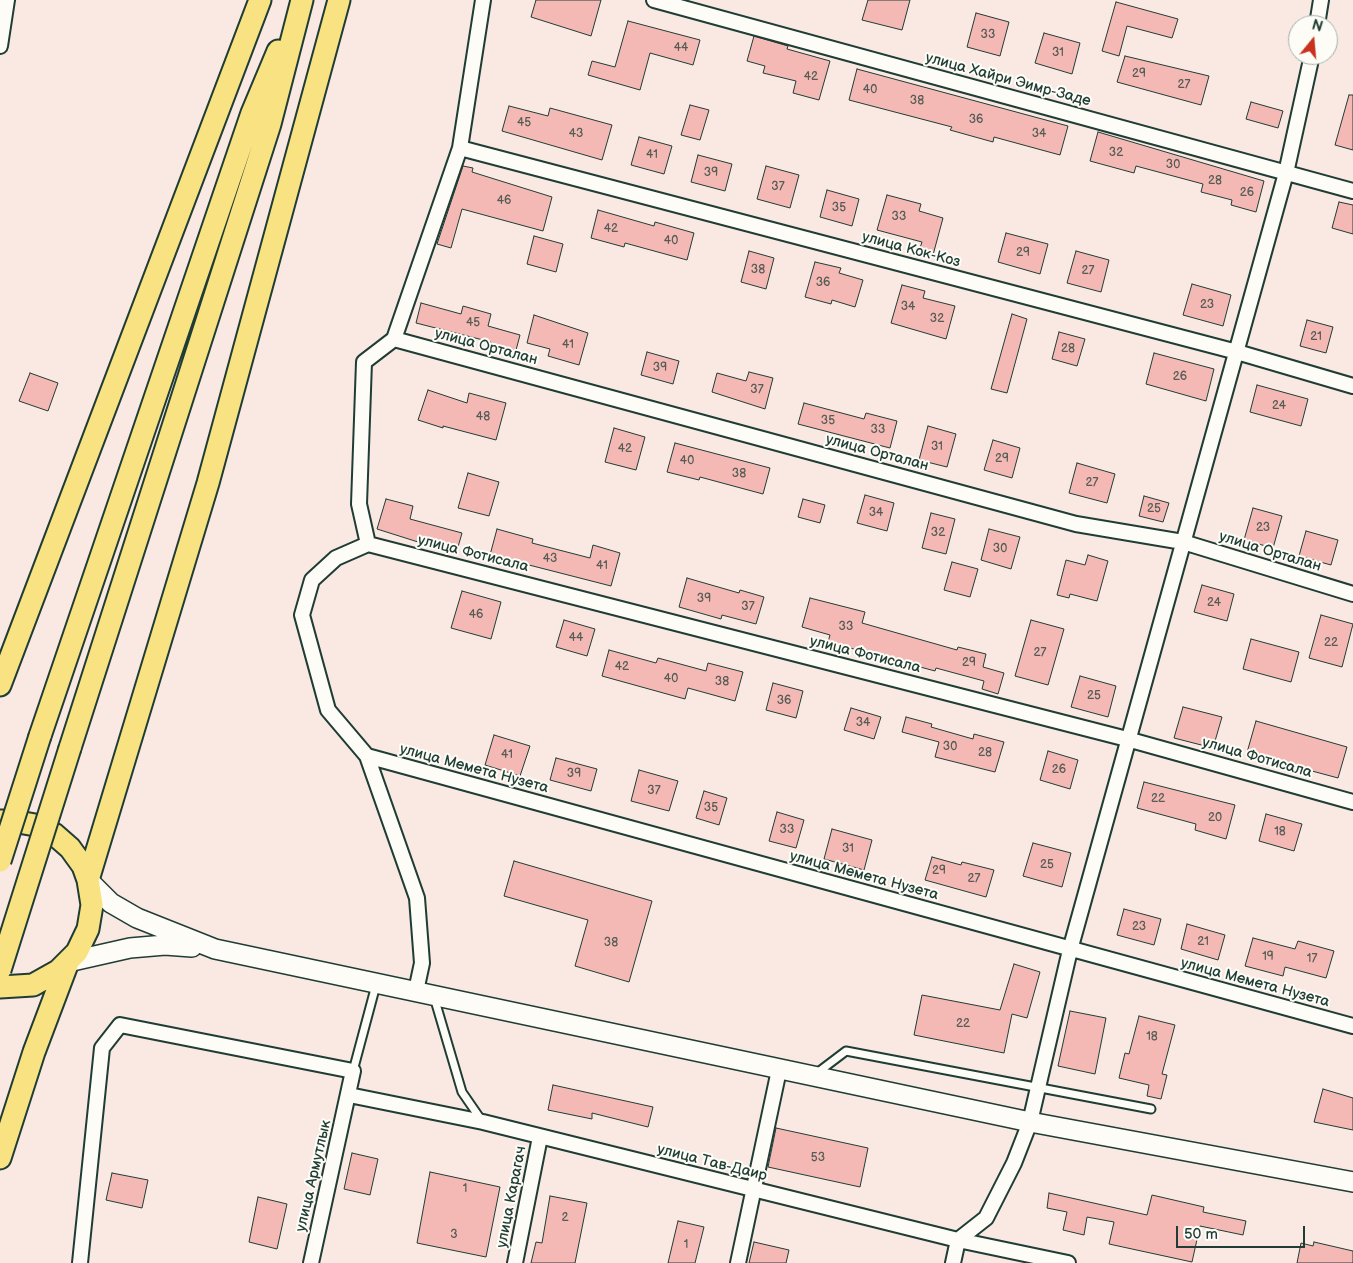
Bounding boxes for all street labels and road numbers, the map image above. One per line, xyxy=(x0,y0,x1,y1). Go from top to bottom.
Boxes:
street label: улица Хайри Эимр-Заде xyxy=(923,49,1093,111)
street label: улица Кок-Коз xyxy=(860,228,962,272)
street label: улица Орталан xyxy=(433,325,539,369)
street label: улица Орталан xyxy=(824,431,930,475)
street label: улица Орталан xyxy=(1217,528,1323,576)
street label: улица Фотисала xyxy=(416,532,530,576)
street label: улица Фотисала xyxy=(808,633,922,677)
street label: улица Фотисала xyxy=(1200,734,1314,782)
street label: улица Мемета Нузета xyxy=(398,740,550,798)
street label: улица Мемета Нузета xyxy=(788,847,940,905)
street label: улица Мемета Нузета xyxy=(1179,954,1331,1012)
street label: улица Армутлык xyxy=(292,1118,336,1234)
street label: улица Тав-Даир xyxy=(655,1141,769,1185)
street label: улица Карагач xyxy=(493,1144,531,1250)

